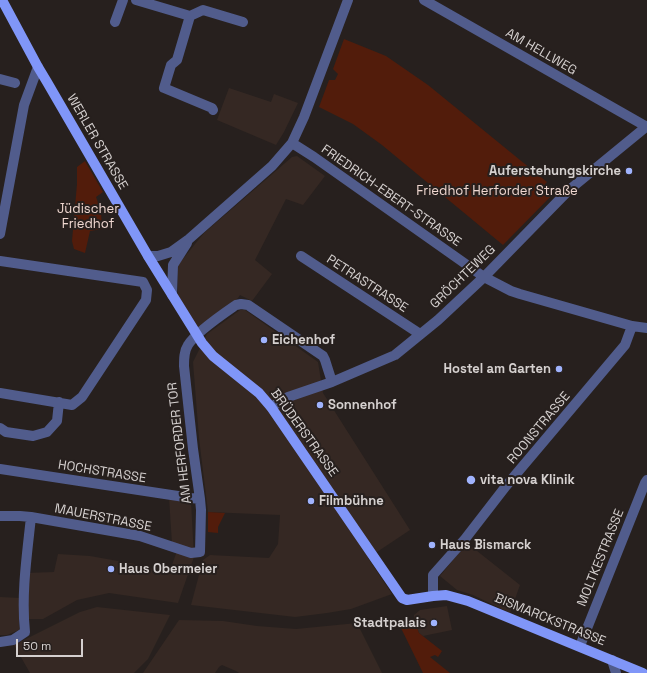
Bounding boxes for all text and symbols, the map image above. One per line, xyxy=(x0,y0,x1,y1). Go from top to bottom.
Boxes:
street label: AM HELLWEG xyxy=(503,25,579,79)
street label: WERLER STRASSE xyxy=(63,91,131,193)
street label: FRIEDRICH-EBERT-STRASSE xyxy=(318,142,464,250)
place label: Auferstehungskirche xyxy=(489,163,621,179)
marker: Auferstehungskirche xyxy=(624,166,634,176)
park label: Friedhof Herforder Straße xyxy=(416,183,578,199)
park label: Jüdischer Friedhof xyxy=(57,201,119,232)
street label: GRÖCHTEWEG xyxy=(427,242,499,312)
street label: PETRASTRASSE xyxy=(323,252,411,316)
place label: Eichenhof xyxy=(272,332,335,348)
marker: Eichenhof xyxy=(259,335,269,345)
place label: Hostel am Garten xyxy=(443,361,551,377)
marker: Hostel am Garten xyxy=(554,364,564,374)
street label: AM HERFORDER TOR xyxy=(165,381,195,505)
street label: BRÜDERSTRASSE xyxy=(267,386,341,480)
street label: ROONSTRASSE xyxy=(504,389,574,467)
place label: Sonnenhof xyxy=(328,397,397,413)
marker: Sonnenhof xyxy=(315,400,325,410)
street label: HOCHSTRASSE xyxy=(57,457,147,487)
place label: vita nova Klinik xyxy=(480,472,575,488)
marker: vita nova Klinik xyxy=(465,474,477,486)
place label: Filmbühne xyxy=(319,493,384,509)
marker: Filmbühne xyxy=(306,496,316,506)
street label: MAUERSTRASSE xyxy=(53,501,153,535)
street label: MOLTKESTRASSE xyxy=(574,507,628,609)
place label: Haus Bismarck xyxy=(440,537,531,553)
marker: Haus Bismarck xyxy=(427,540,437,550)
place label: Haus Obermeier xyxy=(119,561,217,577)
marker: Haus Obermeier xyxy=(106,564,116,574)
street label: BISMARCKSTRASSE xyxy=(492,591,608,649)
place label: Stadtpalais xyxy=(354,615,426,631)
marker: Stadtpalais xyxy=(429,618,439,628)
scale bar xyxy=(18,631,85,657)
text: 50 m xyxy=(23,638,51,654)

